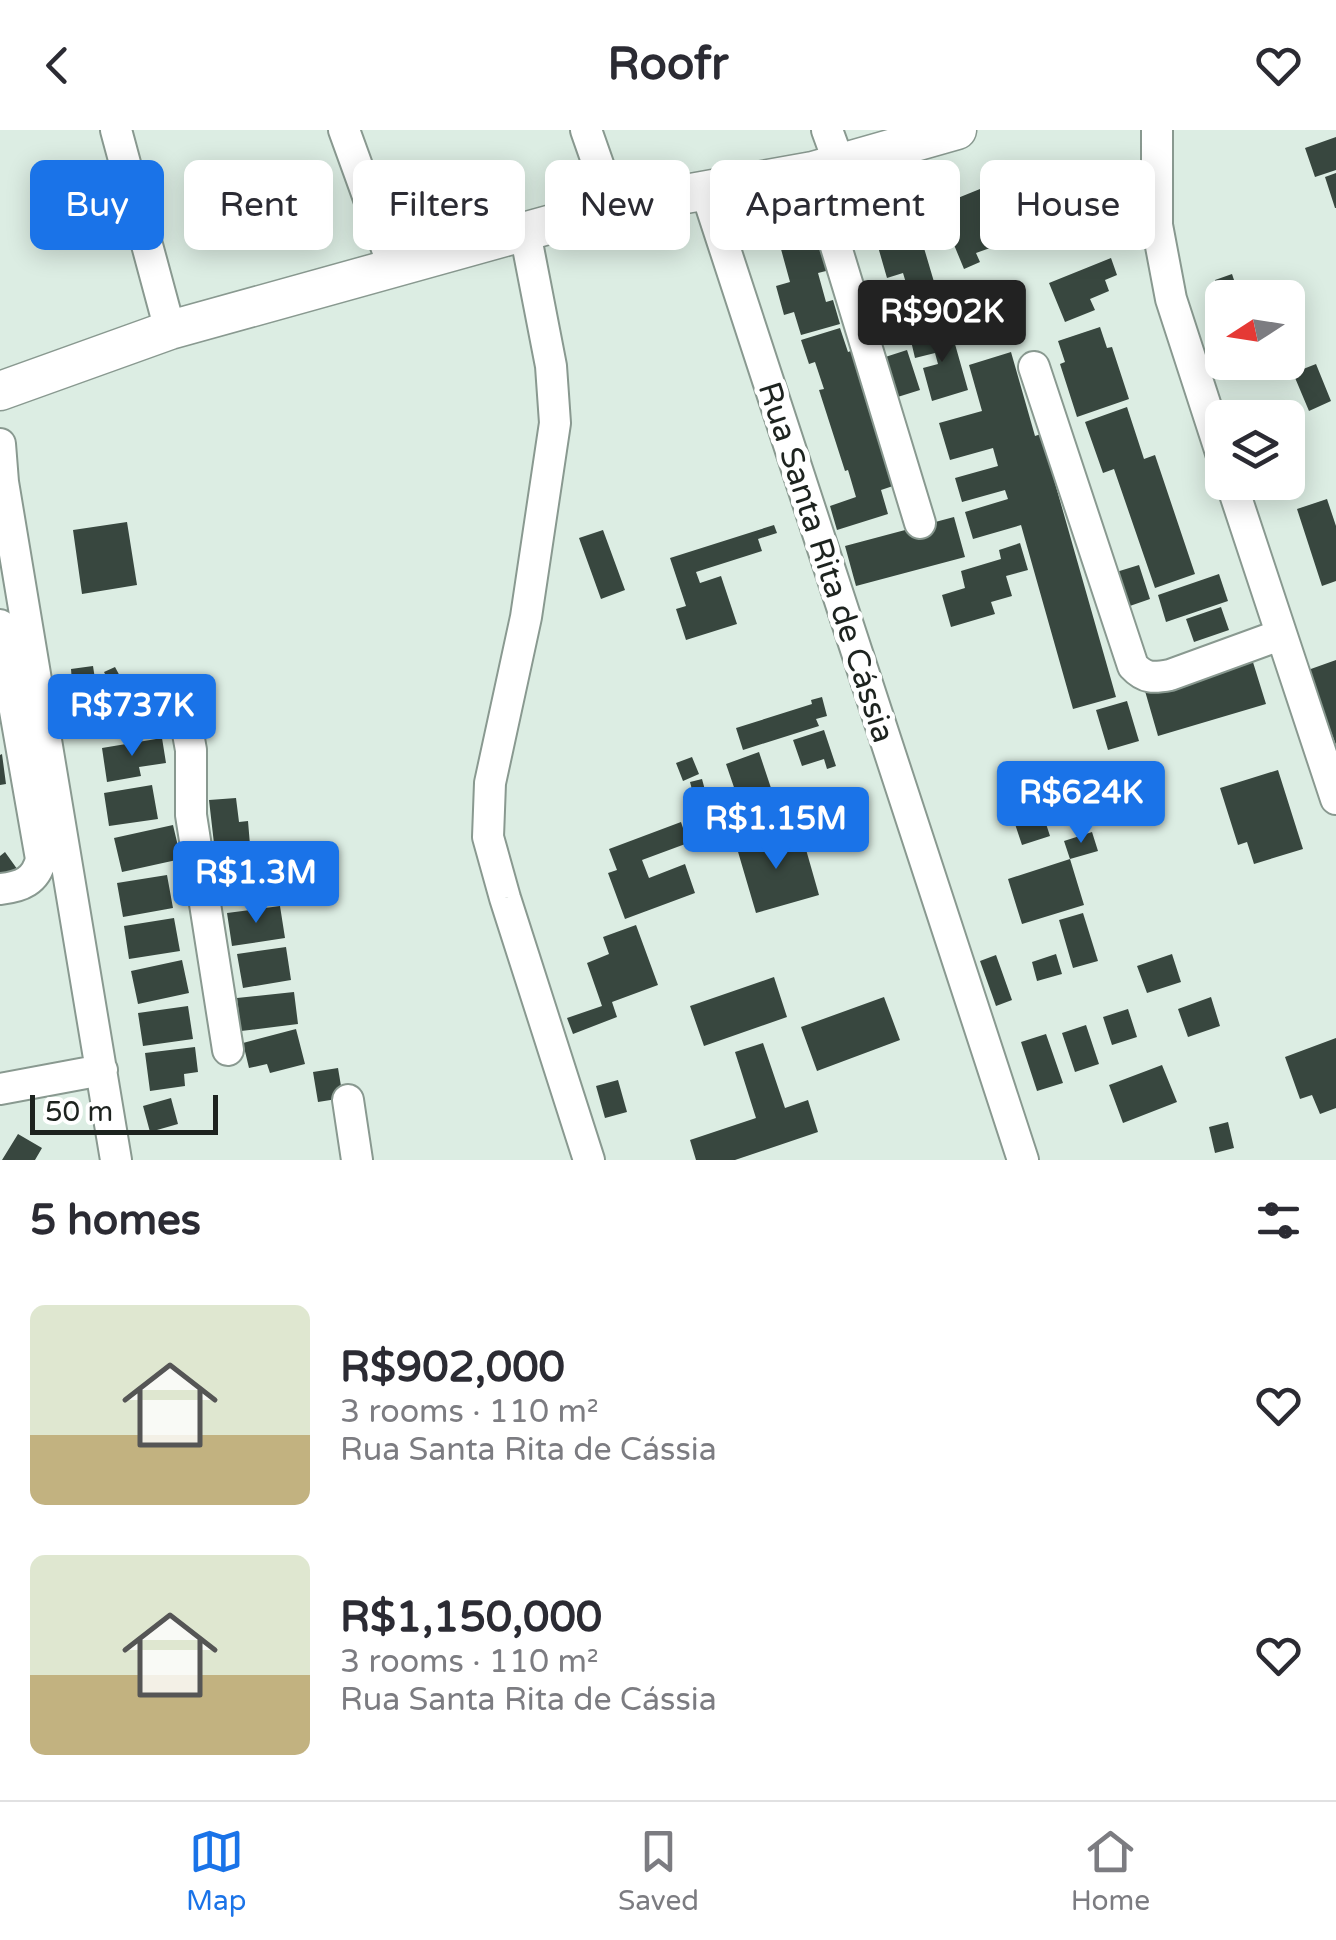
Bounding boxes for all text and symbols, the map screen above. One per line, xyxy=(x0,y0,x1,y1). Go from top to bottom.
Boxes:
icon: back xyxy=(30,38,85,93)
text: Roofr xyxy=(608,38,728,92)
icon: heart xyxy=(1251,38,1306,93)
chip: Buy xyxy=(30,160,164,250)
chip: Rent xyxy=(184,160,333,250)
chip: Filters xyxy=(353,160,525,250)
chip: New xyxy=(545,160,690,250)
chip: Apartment xyxy=(710,160,960,250)
chip: House xyxy=(980,160,1155,250)
pin: R$902K xyxy=(861,280,1023,365)
north arrow xyxy=(1205,280,1305,380)
map controls xyxy=(1205,280,1305,500)
text: R$902K xyxy=(880,293,1004,331)
street label: Rua Santa Rita de Cássia xyxy=(750,377,902,747)
button: layers xyxy=(1205,400,1305,500)
pin: R$737K xyxy=(51,674,213,759)
text: R$737K xyxy=(70,687,194,725)
pin: R$624K xyxy=(1000,761,1162,846)
text: R$624K xyxy=(1019,774,1143,812)
pin: R$1.15M xyxy=(684,787,868,872)
text: R$1.15M xyxy=(705,800,847,838)
pin: R$1.3M xyxy=(175,841,337,926)
text: R$1.3M xyxy=(195,854,317,892)
scale bar xyxy=(30,1090,218,1134)
text: 50 m xyxy=(45,1095,113,1129)
icon: filters xyxy=(1251,1193,1306,1248)
text: 5 homes xyxy=(30,1195,201,1246)
text: R$902,000 xyxy=(340,1342,565,1393)
icon: home xyxy=(110,1345,230,1465)
icon: heart xyxy=(1251,1378,1306,1433)
text: 3 rooms · 110 m² xyxy=(340,1393,599,1431)
text: Rua Santa Rita de Cássia xyxy=(340,1431,717,1469)
text: R$1,150,000 xyxy=(340,1592,602,1643)
icon: home xyxy=(110,1595,230,1715)
icon: heart xyxy=(1251,1628,1306,1683)
text: 3 rooms · 110 m² xyxy=(340,1643,599,1681)
text: Rua Santa Rita de Cássia xyxy=(340,1681,717,1719)
tab: Map xyxy=(186,1824,246,1918)
tab: Saved xyxy=(618,1824,699,1918)
tab: Home xyxy=(1071,1824,1150,1918)

